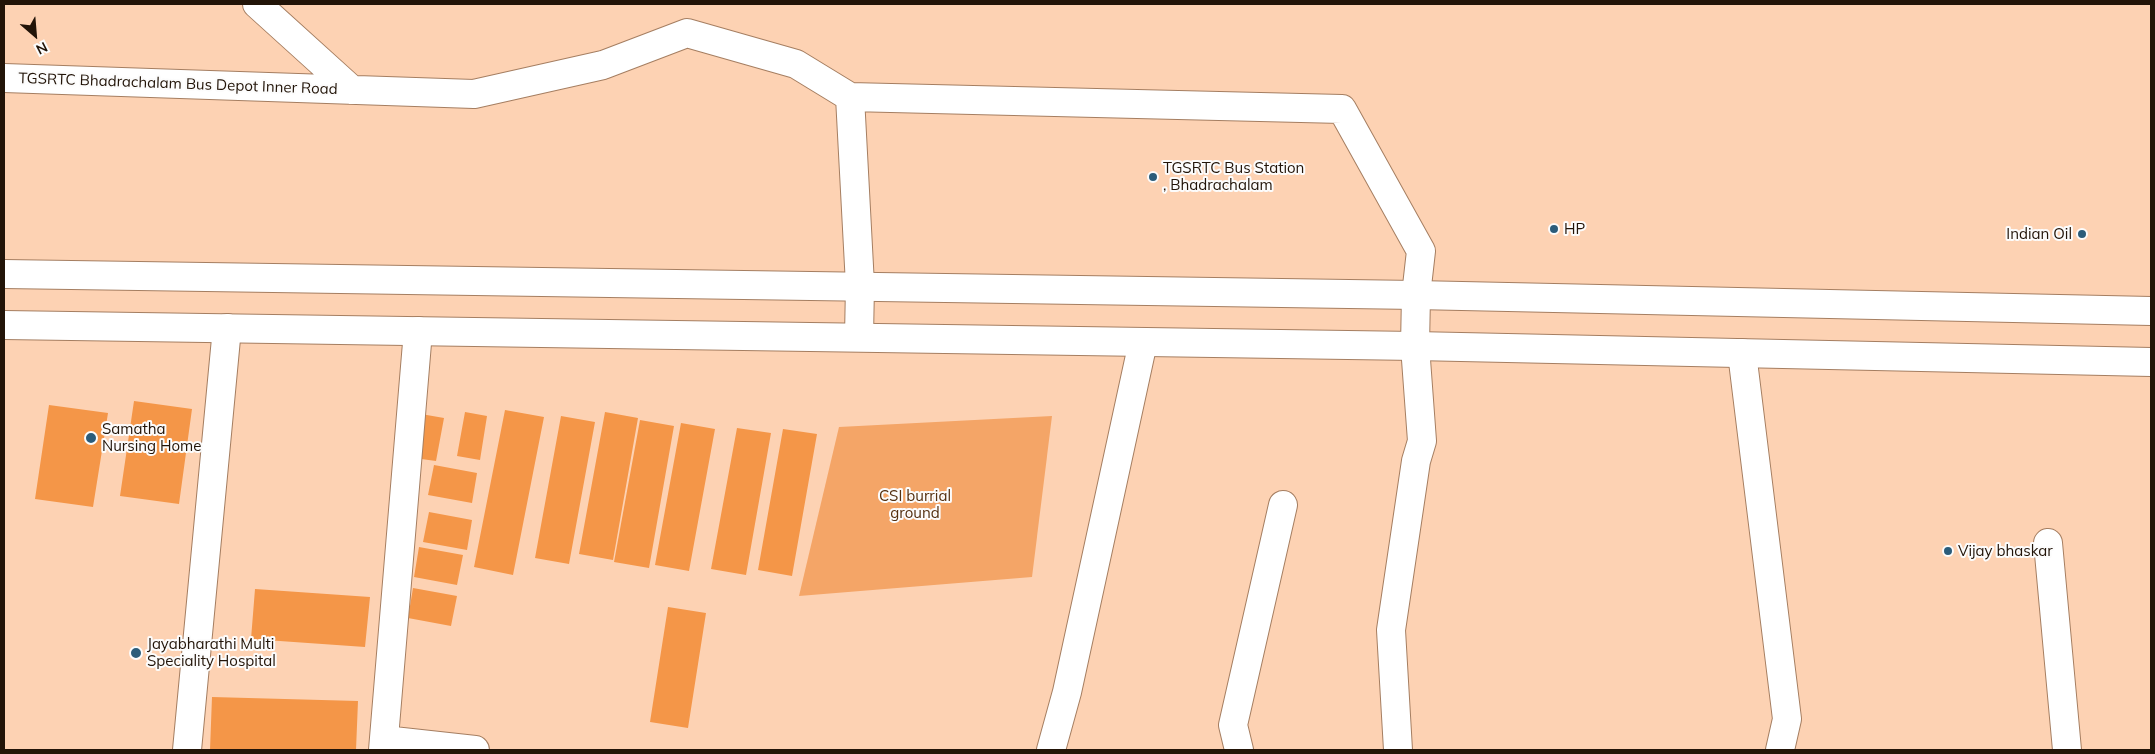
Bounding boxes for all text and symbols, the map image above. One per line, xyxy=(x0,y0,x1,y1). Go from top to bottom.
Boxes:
north arrow xyxy=(10,10,60,60)
text: N xyxy=(33,38,51,59)
street label: TGSRTC Bhadrachalam Bus Depot Inner Road xyxy=(18,69,338,99)
place label: TGSRTC Bus Station , Bhadrachalam xyxy=(1163,159,1304,194)
marker: TGSRTC Bus Station , Bhadrachalam xyxy=(1147,171,1159,183)
place label: HP xyxy=(1564,220,1585,238)
marker: HP xyxy=(1548,223,1560,235)
place label: Indian Oil xyxy=(2006,225,2072,243)
marker: Indian Oil xyxy=(2076,228,2088,240)
place label: Samatha Nursing Home xyxy=(102,420,201,455)
marker: Samatha Nursing Home xyxy=(84,431,98,445)
park label: CSI burrial ground xyxy=(879,487,951,522)
place label: Vijay bhaskar xyxy=(1958,542,2053,560)
marker: Vijay bhaskar xyxy=(1942,545,1954,557)
place label: Jayabharathi Multi Speciality Hospital xyxy=(147,635,276,670)
marker: Jayabharathi Multi Speciality Hospital xyxy=(129,646,143,660)

